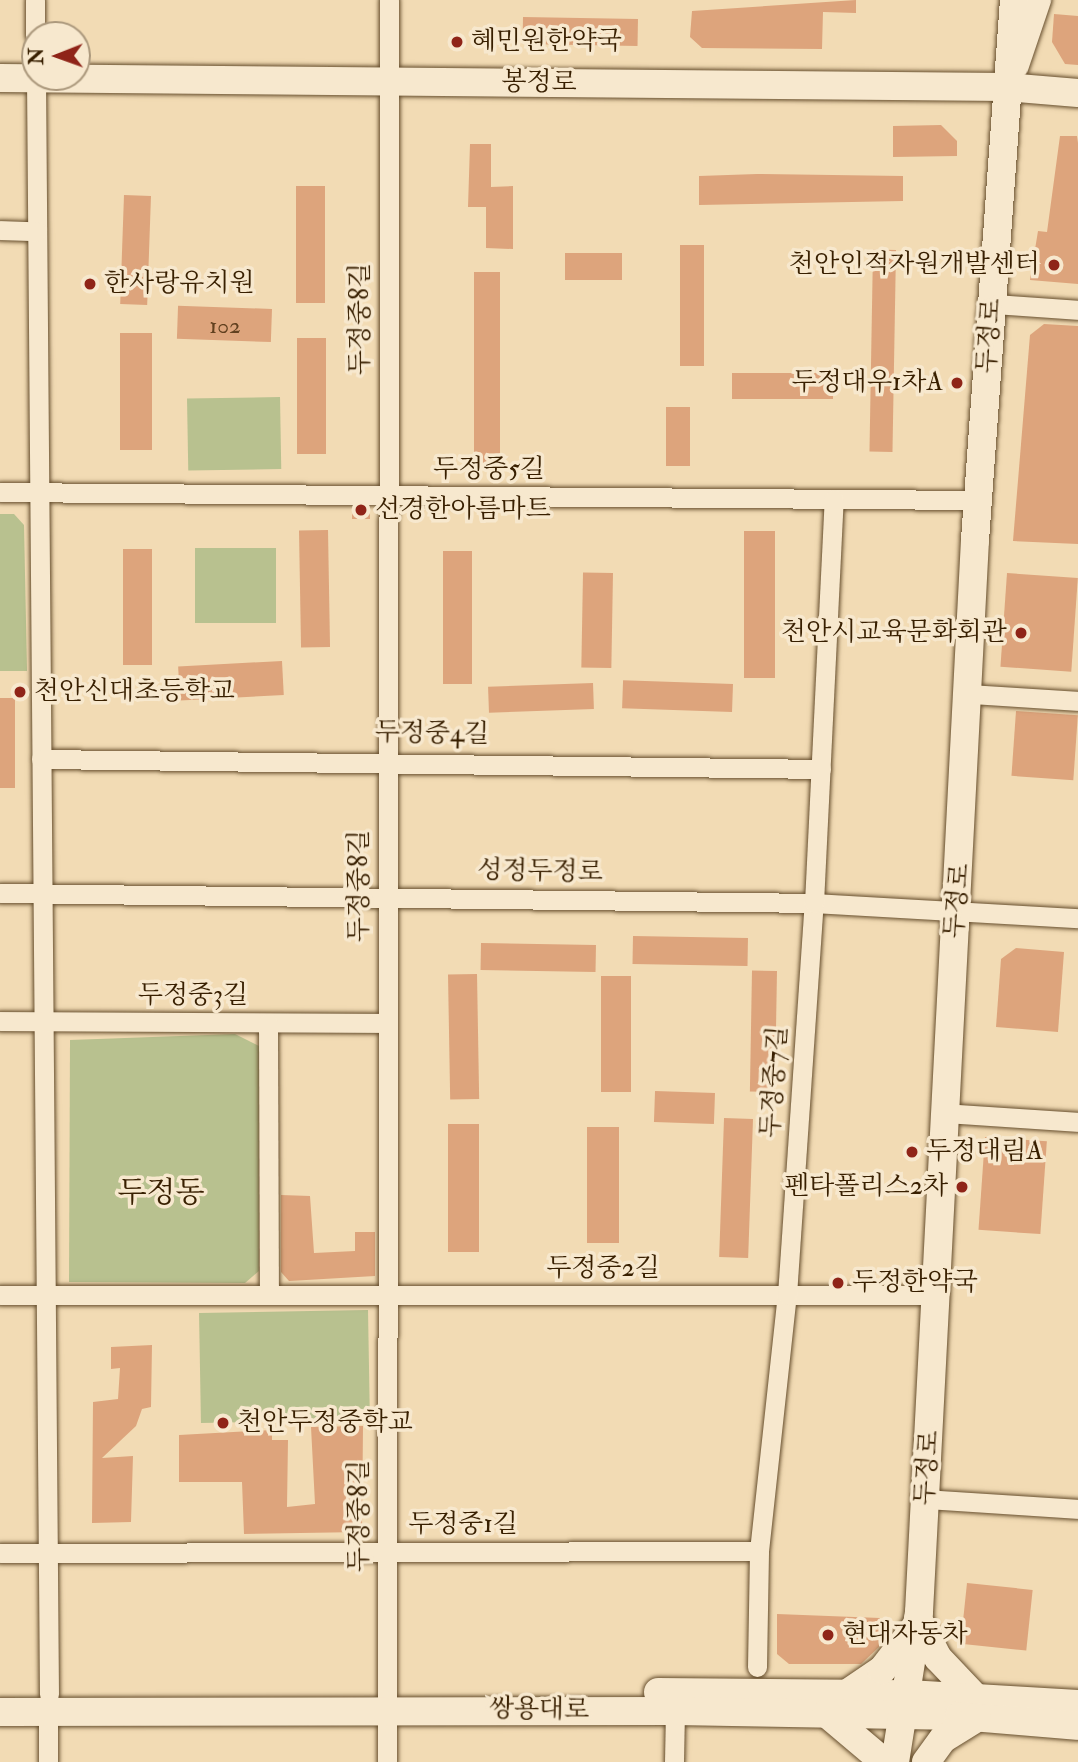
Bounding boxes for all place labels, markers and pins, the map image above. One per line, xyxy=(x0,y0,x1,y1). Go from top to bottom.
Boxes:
place label: 혜민원한약국 xyxy=(471,26,622,58)
marker: 혜민원한약국 xyxy=(449,34,465,50)
place label: 천안인적자원개발센터 xyxy=(789,249,1040,281)
marker: 천안인적자원개발센터 xyxy=(1046,257,1062,273)
place label: 한사랑유치원 xyxy=(104,268,255,300)
marker: 한사랑유치원 xyxy=(82,276,98,292)
place label: 두정대우1차A xyxy=(792,367,943,399)
marker: 두정대우1차A xyxy=(949,375,965,391)
place label: 선경한아름마트 xyxy=(375,494,551,526)
marker: 선경한아름마트 xyxy=(353,502,369,518)
place label: 천안시교육문화회관 xyxy=(781,617,1007,649)
marker: 천안시교육문화회관 xyxy=(1013,625,1029,641)
place label: 천안신대초등학교 xyxy=(34,676,235,708)
marker: 천안신대초등학교 xyxy=(12,684,28,700)
place label: 두정대림A xyxy=(926,1136,1043,1168)
marker: 두정대림A xyxy=(904,1144,920,1160)
place label: 펜타폴리스2차 xyxy=(784,1171,948,1203)
marker: 펜타폴리스2차 xyxy=(954,1179,970,1195)
place label: 두정한약국 xyxy=(852,1267,978,1299)
marker: 두정한약국 xyxy=(830,1275,846,1291)
place label: 천안두정중학교 xyxy=(237,1407,413,1439)
marker: 천안두정중학교 xyxy=(215,1415,231,1431)
place label: 현대자동차 xyxy=(842,1619,968,1651)
marker: 현대자동차 xyxy=(820,1627,836,1643)

